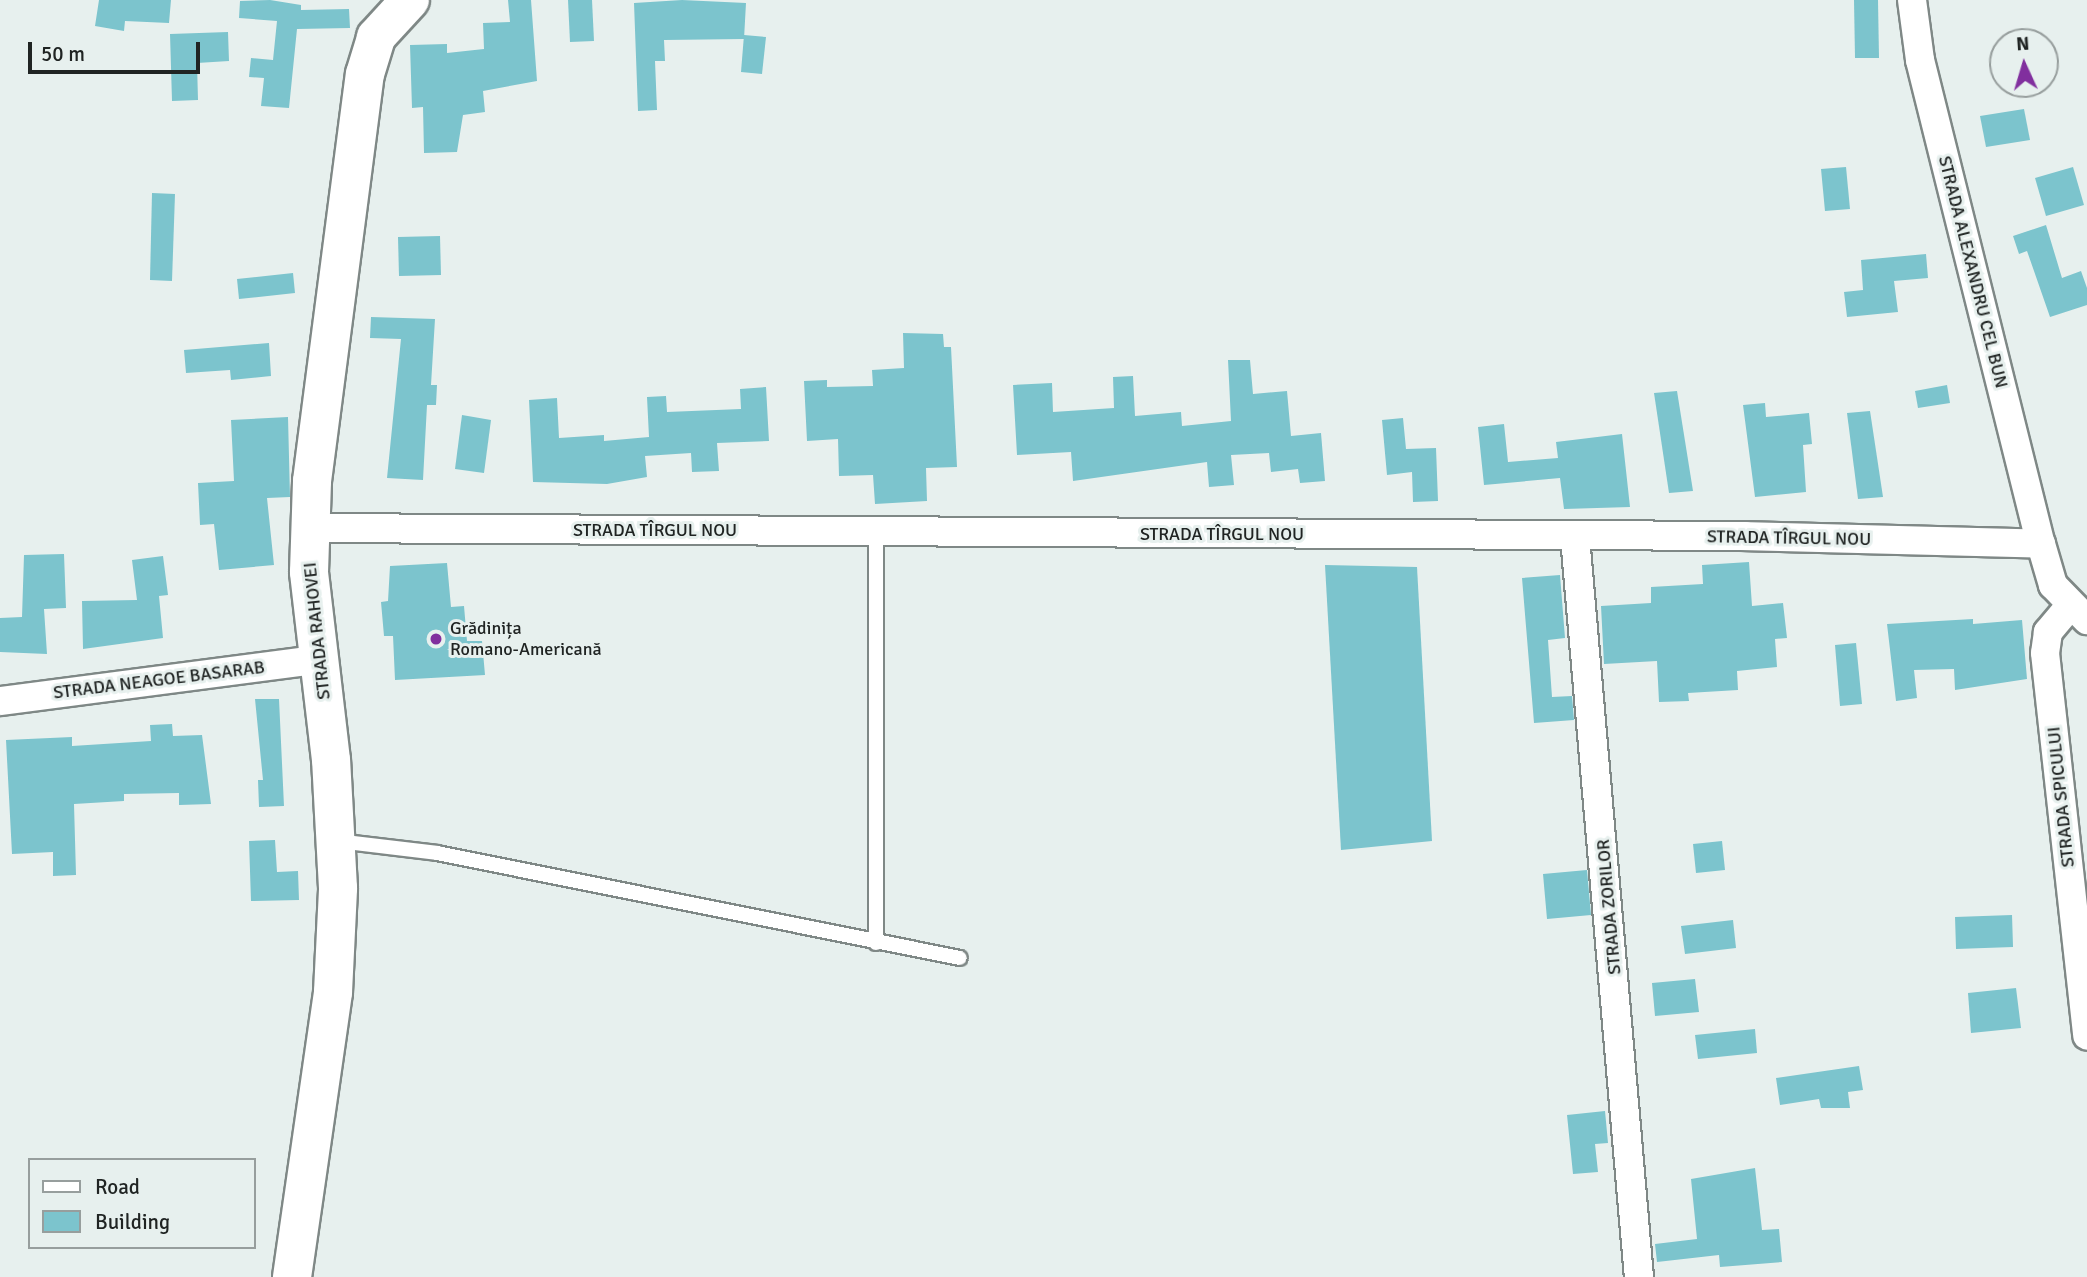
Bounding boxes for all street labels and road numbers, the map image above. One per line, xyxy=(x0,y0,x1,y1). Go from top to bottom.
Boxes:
street label: STRADA ALEXANDRU CEL BUN xyxy=(1934,154,2012,390)
street label: STRADA TÎRGUL NOU xyxy=(573,519,737,541)
street label: STRADA TÎRGUL NOU xyxy=(1140,523,1304,545)
street label: STRADA TÎRGUL NOU xyxy=(1707,526,1871,550)
street label: STRADA RAHOVEI xyxy=(299,561,335,701)
street label: STRADA NEAGOE BASARAB xyxy=(52,656,266,704)
street label: STRADA SPICULUI xyxy=(2043,726,2079,868)
street label: STRADA ZORILOR xyxy=(1592,838,1626,976)

